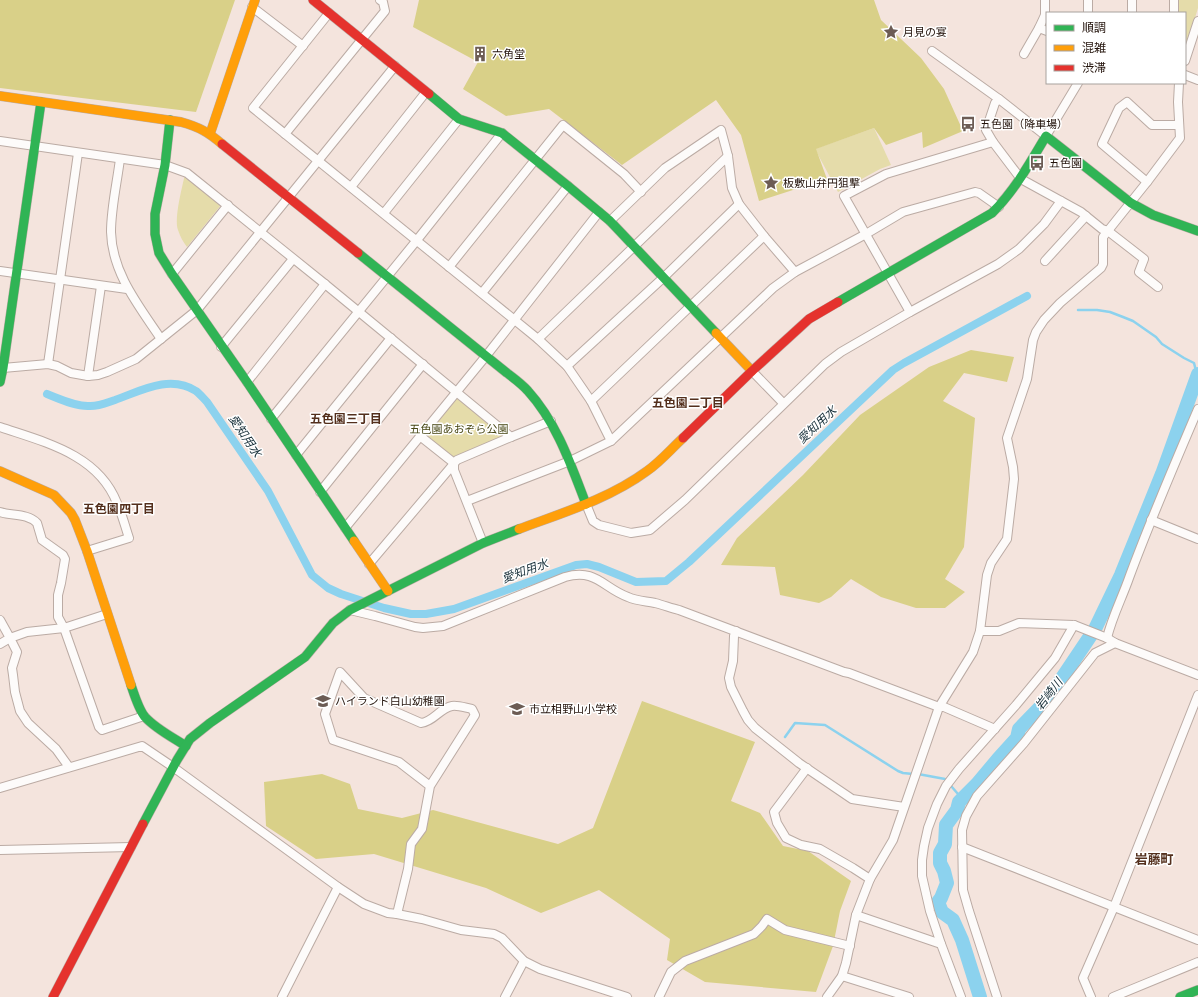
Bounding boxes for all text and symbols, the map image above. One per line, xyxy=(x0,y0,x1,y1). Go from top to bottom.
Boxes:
legend xyxy=(1046,12,1186,84)
text: 順調 xyxy=(1082,20,1106,36)
place icon: 月見の宴 xyxy=(882,23,900,41)
place label: 月見の宴 xyxy=(903,25,947,39)
text: 混雑 xyxy=(1082,40,1106,56)
building icon: 六角堂 xyxy=(471,45,489,63)
place label: 六角堂 xyxy=(492,47,525,61)
text: 渋滞 xyxy=(1082,60,1106,76)
bus stop icon: 五色園（降車場） xyxy=(959,115,977,133)
place label: 五色園（降車場） xyxy=(980,117,1068,131)
bus stop icon: 五色園 xyxy=(1028,154,1046,172)
place label: 五色園 xyxy=(1049,156,1082,170)
place icon: 板敷山弁円狙撃 xyxy=(762,174,780,192)
place label: 板敷山弁円狙撃 xyxy=(783,176,860,190)
district label: 五色園二丁目 xyxy=(652,395,724,411)
water label: 愛知用水 xyxy=(794,401,841,447)
district label: 五色園三丁目 xyxy=(310,411,382,427)
water label: 愛知用水 xyxy=(225,412,266,462)
park label: 五色園あおぞら公園 xyxy=(410,422,509,436)
district label: 五色園四丁目 xyxy=(83,501,155,517)
water label: 愛知用水 xyxy=(500,555,552,587)
water label: 岩崎川 xyxy=(1032,673,1068,713)
school or university icon: ハイランド白山幼稚園 xyxy=(314,692,332,710)
place label: ハイランド白山幼稚園 xyxy=(335,694,445,708)
school or university icon: 市立相野山小学校 xyxy=(508,700,526,718)
place label: 市立相野山小学校 xyxy=(529,702,617,716)
district label: 岩藤町 xyxy=(1134,851,1174,868)

